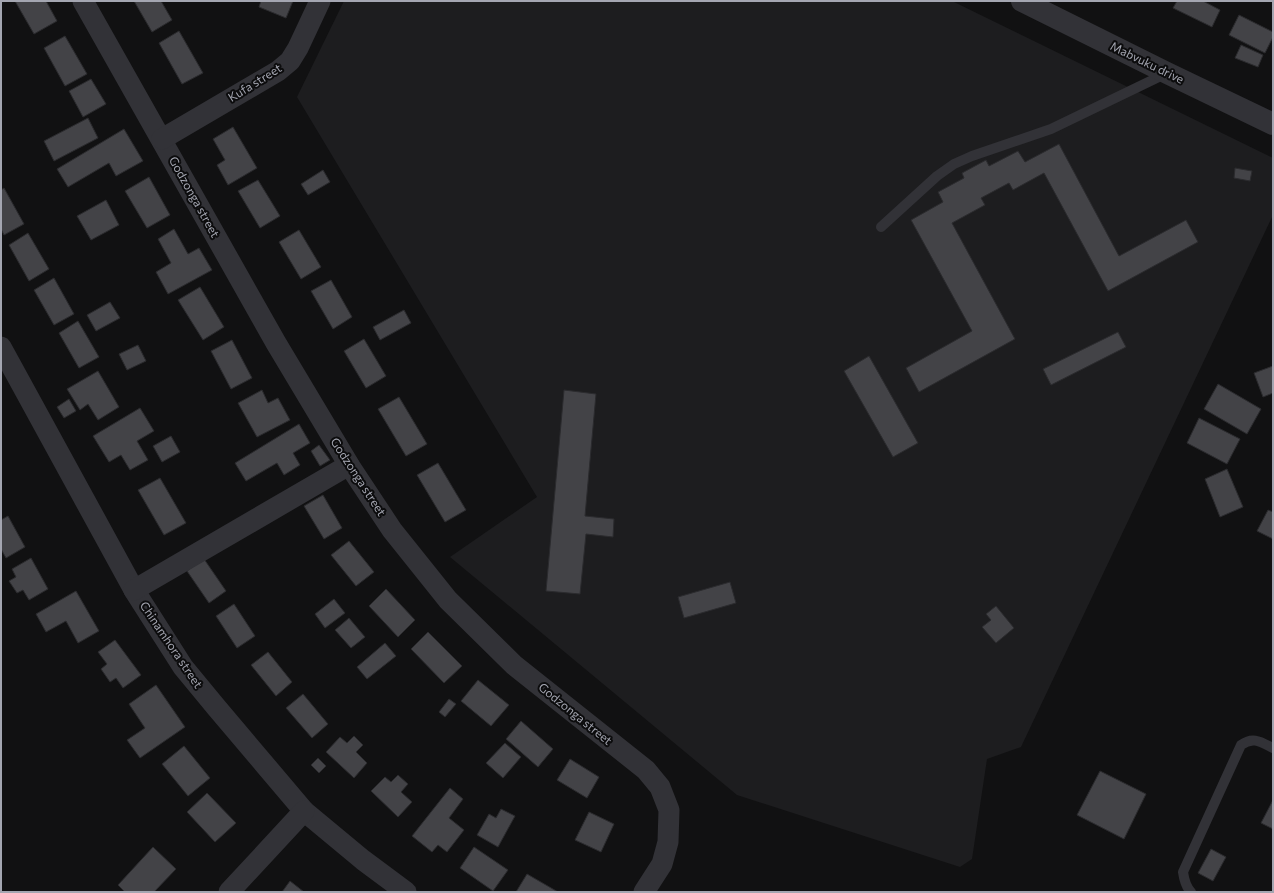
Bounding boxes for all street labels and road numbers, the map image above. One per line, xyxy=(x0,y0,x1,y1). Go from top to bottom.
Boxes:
street label: Mabvuku drive xyxy=(1108,38,1186,86)
street label: Kufa street xyxy=(225,60,284,104)
street label: Godzonga street xyxy=(167,154,223,239)
street label: Godzonga street xyxy=(328,435,389,518)
street label: Chinamhora street xyxy=(138,598,206,691)
street label: Godzonga street xyxy=(536,679,615,747)

